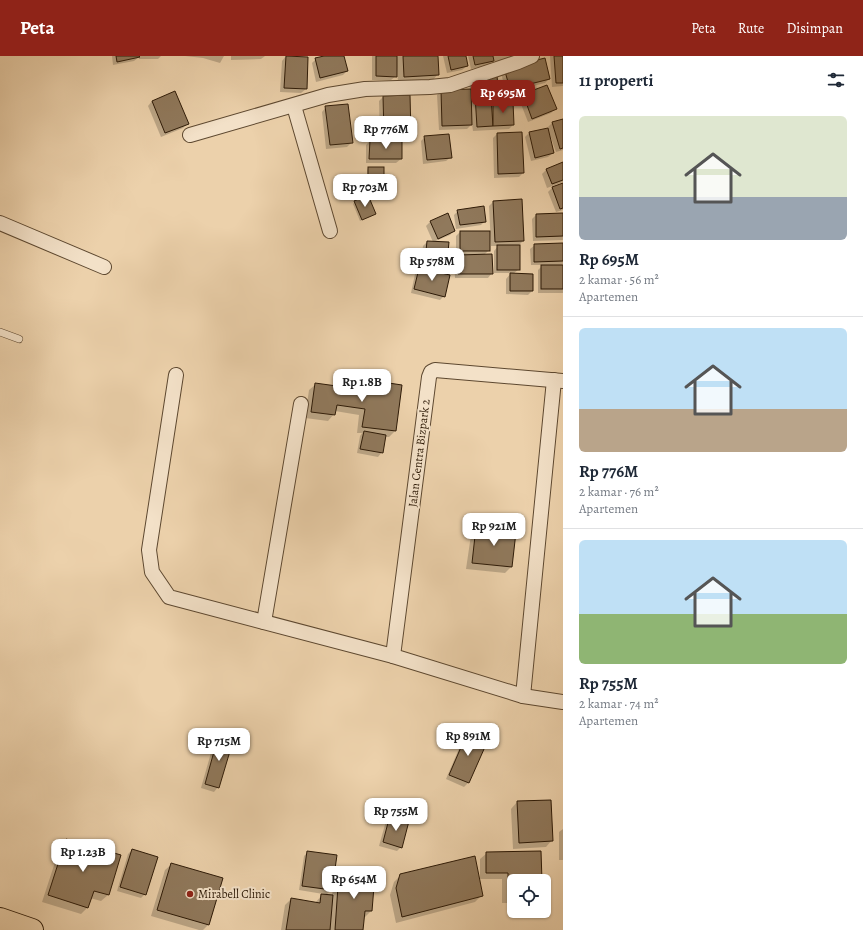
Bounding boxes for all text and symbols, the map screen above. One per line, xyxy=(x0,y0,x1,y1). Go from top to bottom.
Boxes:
text: Peta xyxy=(20,15,55,41)
text: Peta xyxy=(691,19,716,38)
text: Rute xyxy=(738,19,764,38)
text: Disimpan xyxy=(786,19,843,38)
text: 11 properti xyxy=(579,69,653,92)
icon: filters xyxy=(825,69,847,91)
pin: Rp 695M xyxy=(466,80,540,114)
text: Rp 695M xyxy=(480,84,526,101)
pin: Rp 776M xyxy=(349,116,423,150)
text: Rp 776M xyxy=(363,120,409,137)
icon: home xyxy=(677,142,749,214)
pin: Rp 703M xyxy=(328,174,402,208)
text: Rp 703M xyxy=(342,178,388,195)
pin: Rp 578M xyxy=(395,248,469,282)
text: Rp 695M xyxy=(579,248,639,271)
text: Rp 578M xyxy=(409,252,455,269)
text: 2 kamar · 56 m² xyxy=(579,271,659,288)
text: Apartemen xyxy=(579,288,638,305)
icon: home xyxy=(677,354,749,426)
pin: Rp 1.8B xyxy=(325,369,399,403)
text: Rp 1.8B xyxy=(342,373,382,390)
street label: Jalan Centra Bizpark 2 xyxy=(404,398,434,508)
text: Rp 776M xyxy=(579,460,638,483)
text: 2 kamar · 76 m² xyxy=(579,483,659,500)
text: Apartemen xyxy=(579,500,638,517)
pin: Rp 921M xyxy=(457,513,531,547)
text: Rp 921M xyxy=(471,517,517,534)
icon: home xyxy=(677,566,749,638)
text: Rp 755M xyxy=(579,672,638,695)
text: 2 kamar · 74 m² xyxy=(579,695,659,712)
text: Apartemen xyxy=(579,712,638,729)
pin: Rp 891M xyxy=(431,723,505,757)
text: Rp 891M xyxy=(445,727,491,744)
pin: Rp 715M xyxy=(182,728,256,762)
text: Rp 715M xyxy=(197,732,241,749)
pin: Rp 755M xyxy=(359,798,433,832)
text: Rp 755M xyxy=(374,802,418,819)
pin: Rp 1.23B xyxy=(42,839,124,873)
text: Rp 1.23B xyxy=(60,843,106,860)
pin: Rp 654M xyxy=(317,866,391,900)
text: Rp 654M xyxy=(331,870,377,887)
map controls xyxy=(507,874,551,918)
button: locate xyxy=(507,874,551,918)
place label: Mirabell Clinic xyxy=(198,886,270,902)
marker: Mirabell Clinic xyxy=(185,889,195,899)

